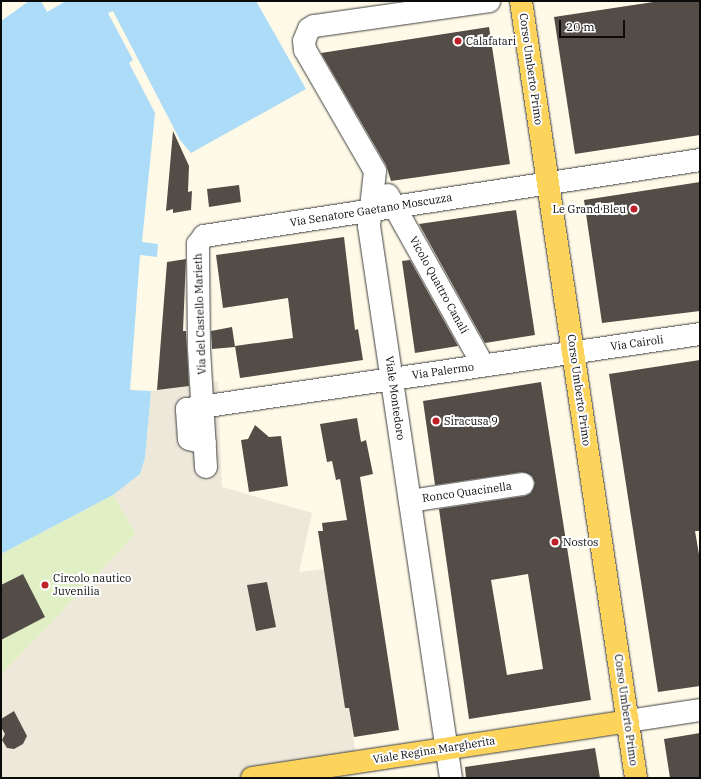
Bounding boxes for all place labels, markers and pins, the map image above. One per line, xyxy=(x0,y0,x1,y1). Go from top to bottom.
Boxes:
place label: Calafatari xyxy=(466,34,516,48)
marker: Calafatari xyxy=(453,36,463,46)
place label: Le Grand Bleu xyxy=(553,202,626,216)
marker: Le Grand Bleu xyxy=(629,204,639,214)
place label: Siracusa 9 xyxy=(444,414,498,428)
marker: Siracusa 9 xyxy=(431,416,441,426)
place label: Nostos xyxy=(563,535,598,549)
marker: Nostos xyxy=(550,537,560,547)
place label: Circolo nautico Juvenilia xyxy=(53,572,131,598)
marker: Circolo nautico Juvenilia xyxy=(40,580,50,590)

